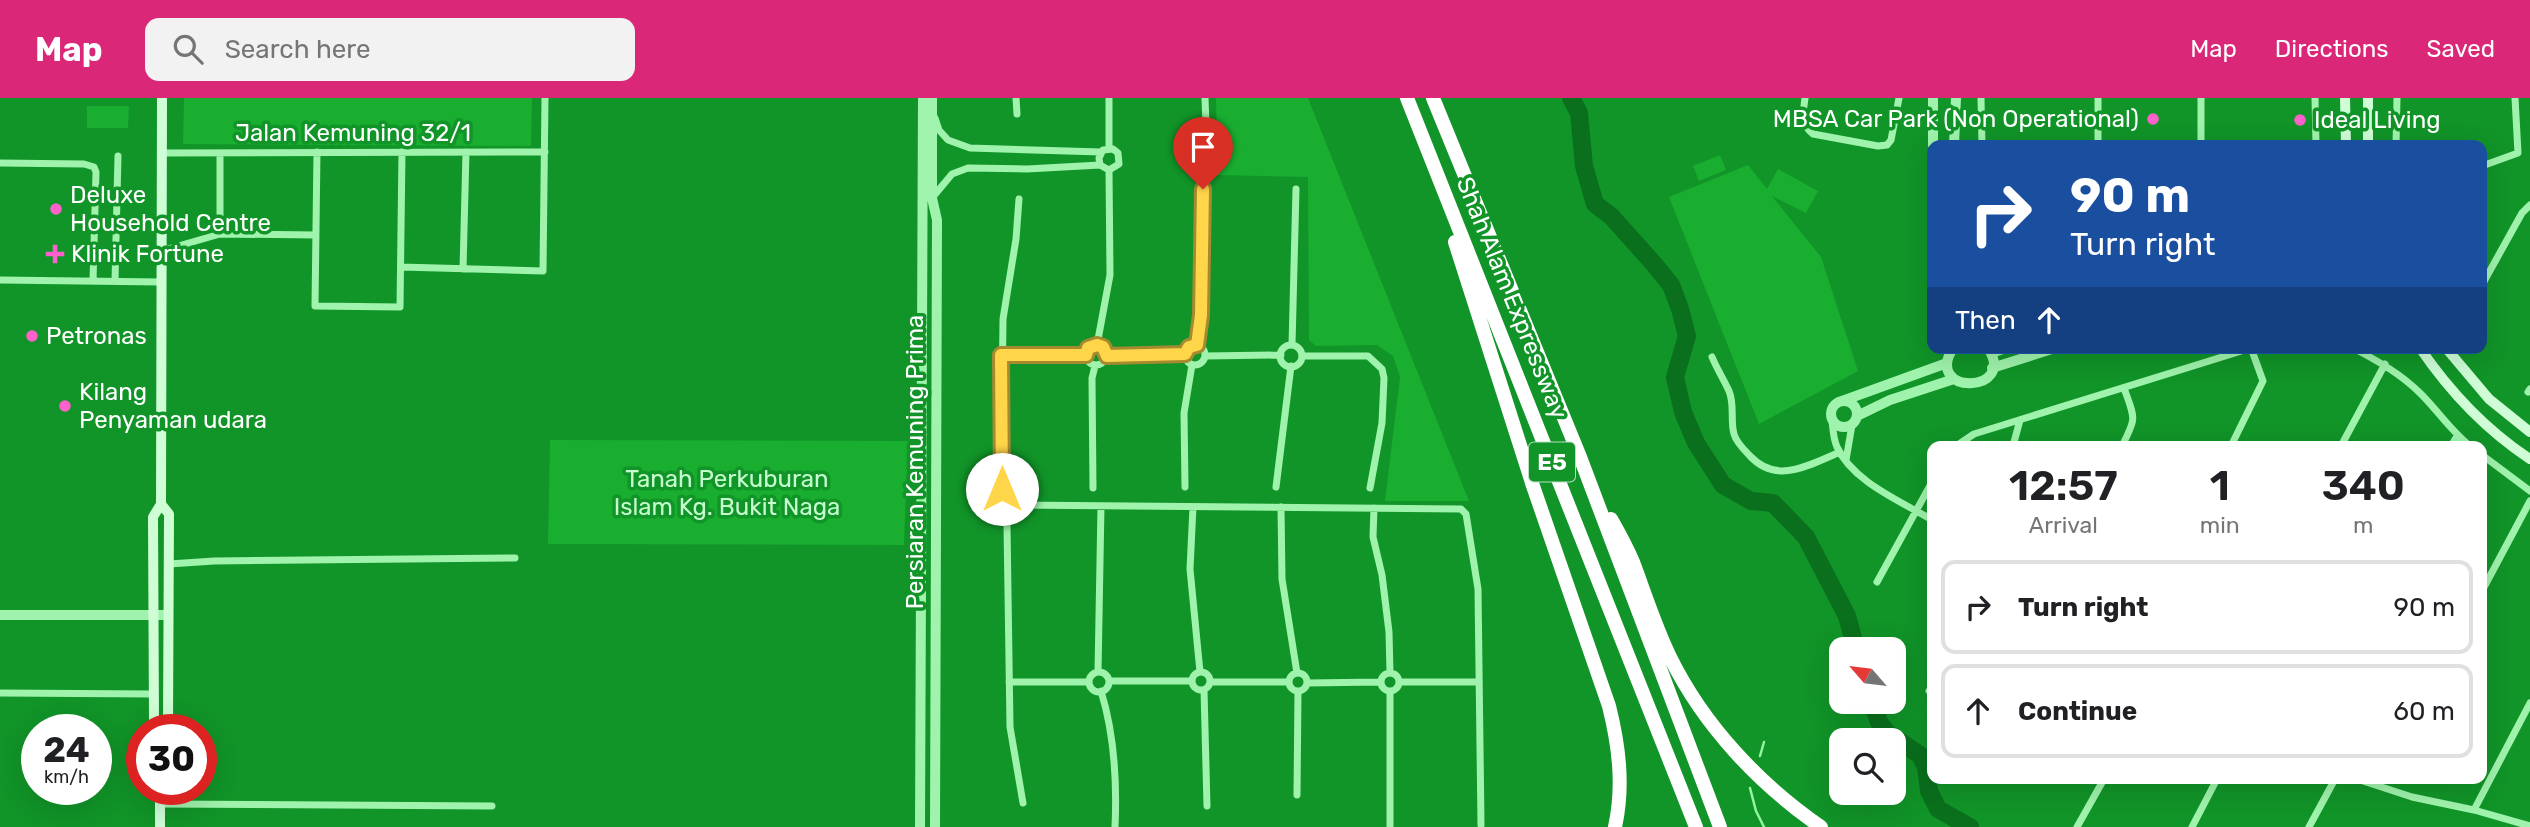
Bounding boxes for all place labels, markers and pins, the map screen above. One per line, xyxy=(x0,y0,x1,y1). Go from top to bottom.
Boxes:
place label: MBSA Car Park (Non Operational) xyxy=(1773,105,2139,133)
place label: Ideal Living xyxy=(2314,106,2441,134)
marker: MBSA Car Park (Non Operational) xyxy=(2145,111,2161,127)
marker: Ideal Living xyxy=(2292,112,2308,128)
pin xyxy=(1173,117,1233,189)
place label: Deluxe Household Centre xyxy=(70,181,271,237)
marker: Deluxe Household Centre xyxy=(48,201,64,217)
place label: Klinik Fortune xyxy=(71,240,224,268)
marker: Klinik Fortune xyxy=(45,244,65,264)
place label: Petronas xyxy=(46,322,147,350)
marker: Petronas xyxy=(24,328,40,344)
place label: Kilang Penyaman udara xyxy=(79,378,267,434)
marker: Kilang Penyaman udara xyxy=(57,398,73,414)

